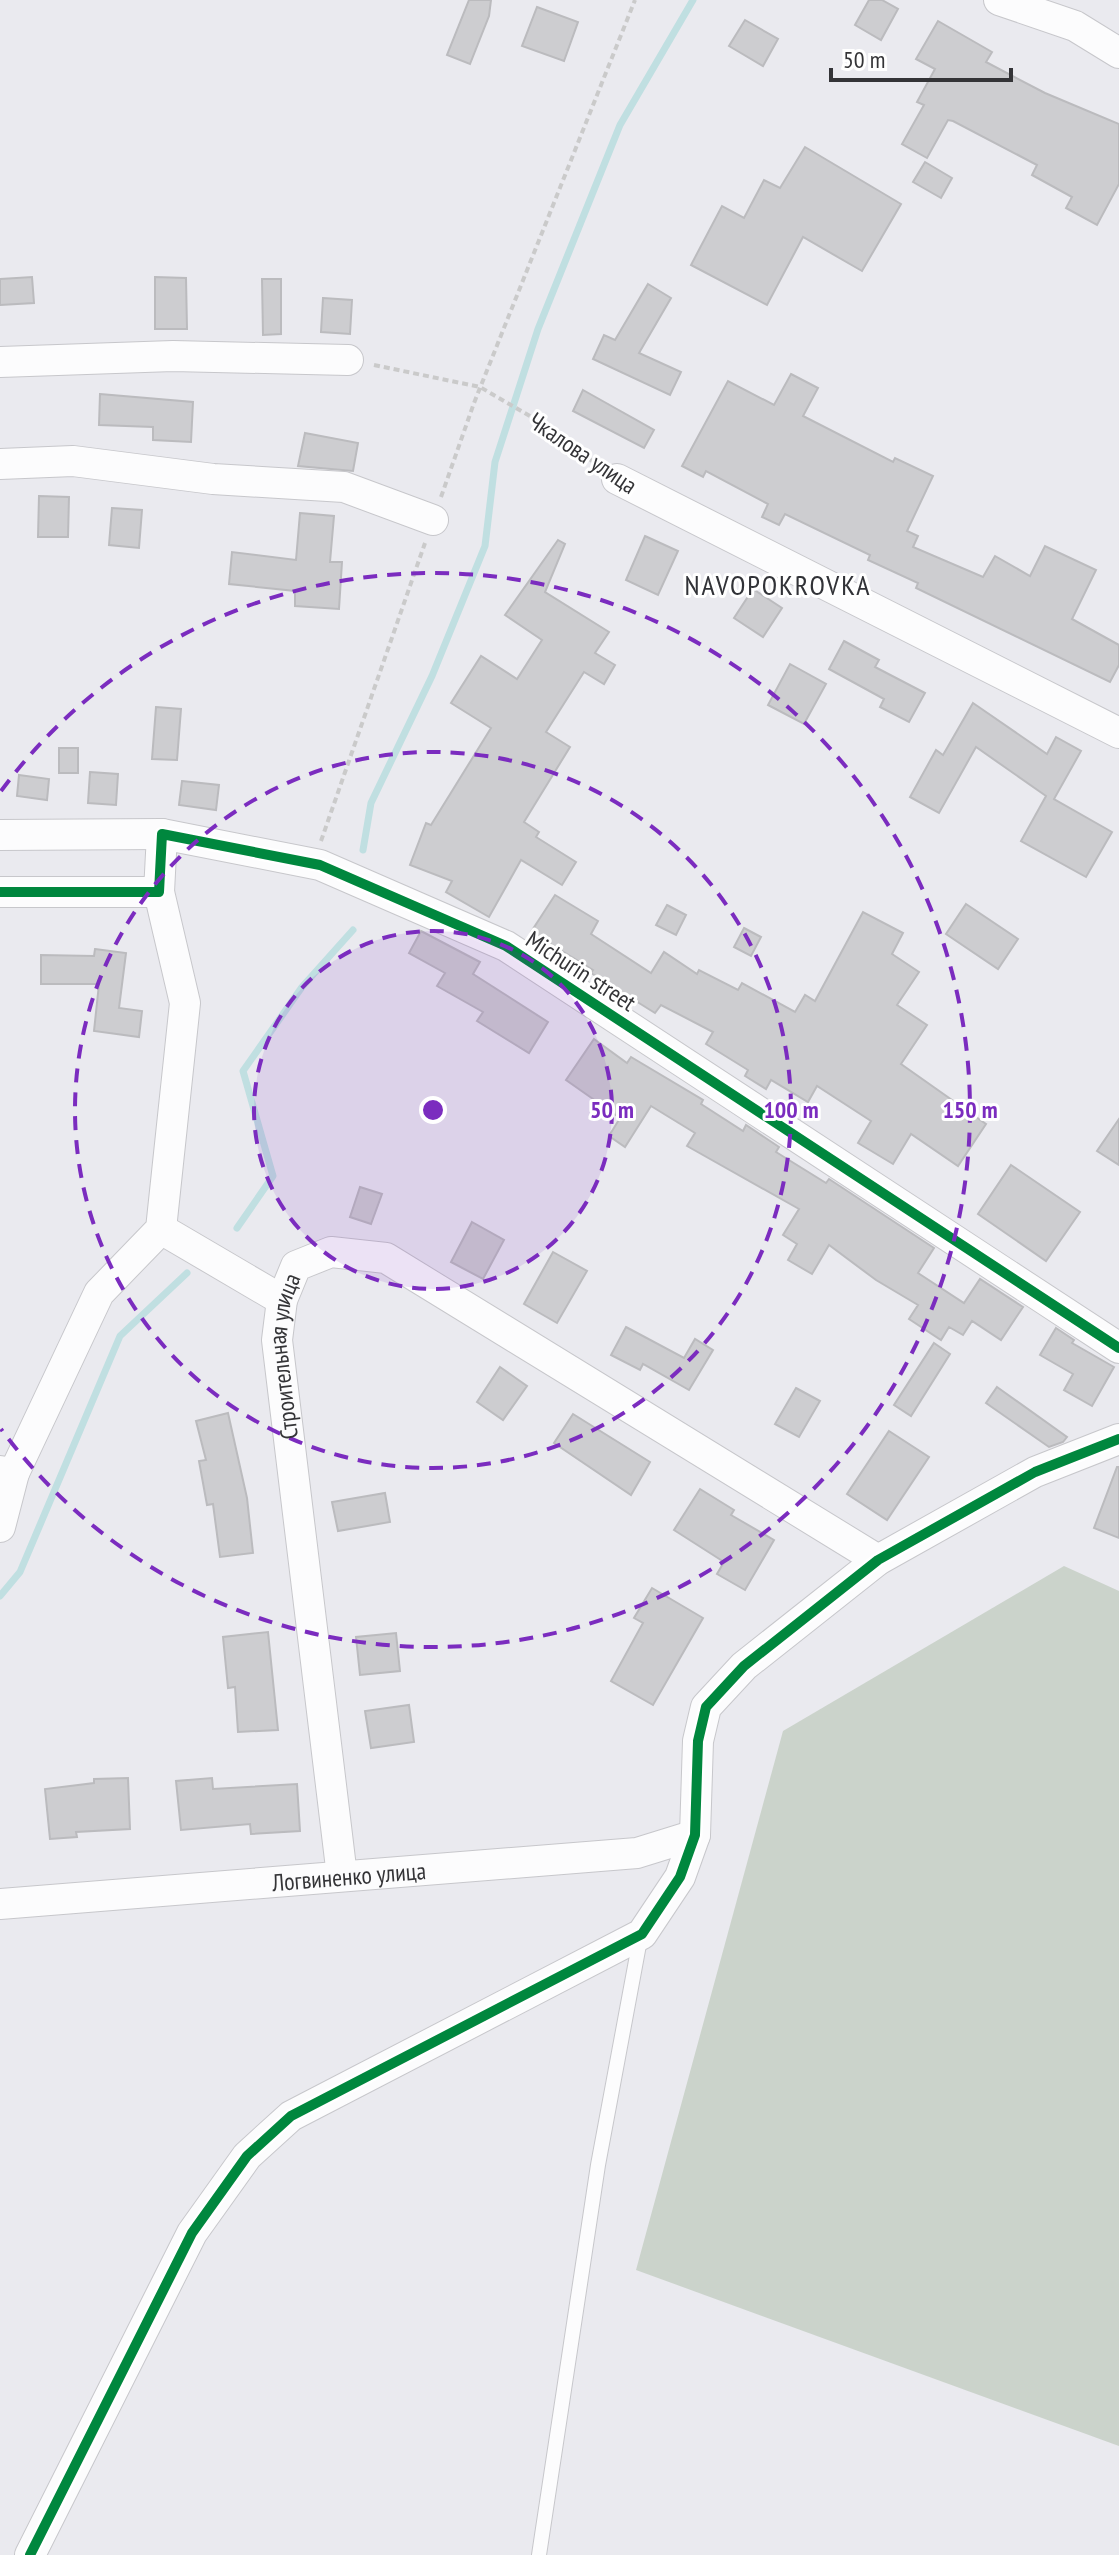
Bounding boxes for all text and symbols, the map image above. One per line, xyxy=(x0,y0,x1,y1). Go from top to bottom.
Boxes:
scale bar xyxy=(831,32,1011,82)
text: 50 m xyxy=(843,44,885,75)
street label: Чкалова улица xyxy=(523,405,643,501)
district label: NAVOPOKROVKA xyxy=(684,566,872,603)
street label: Michurin street xyxy=(520,924,642,1018)
text: 50 m xyxy=(590,1094,634,1125)
text: 100 m xyxy=(763,1094,819,1125)
text: 150 m xyxy=(942,1094,998,1125)
centre of rings xyxy=(419,1096,447,1124)
street label: Строительная улица xyxy=(261,1268,307,1441)
street label: Логвиненко улица xyxy=(270,1854,427,1898)

